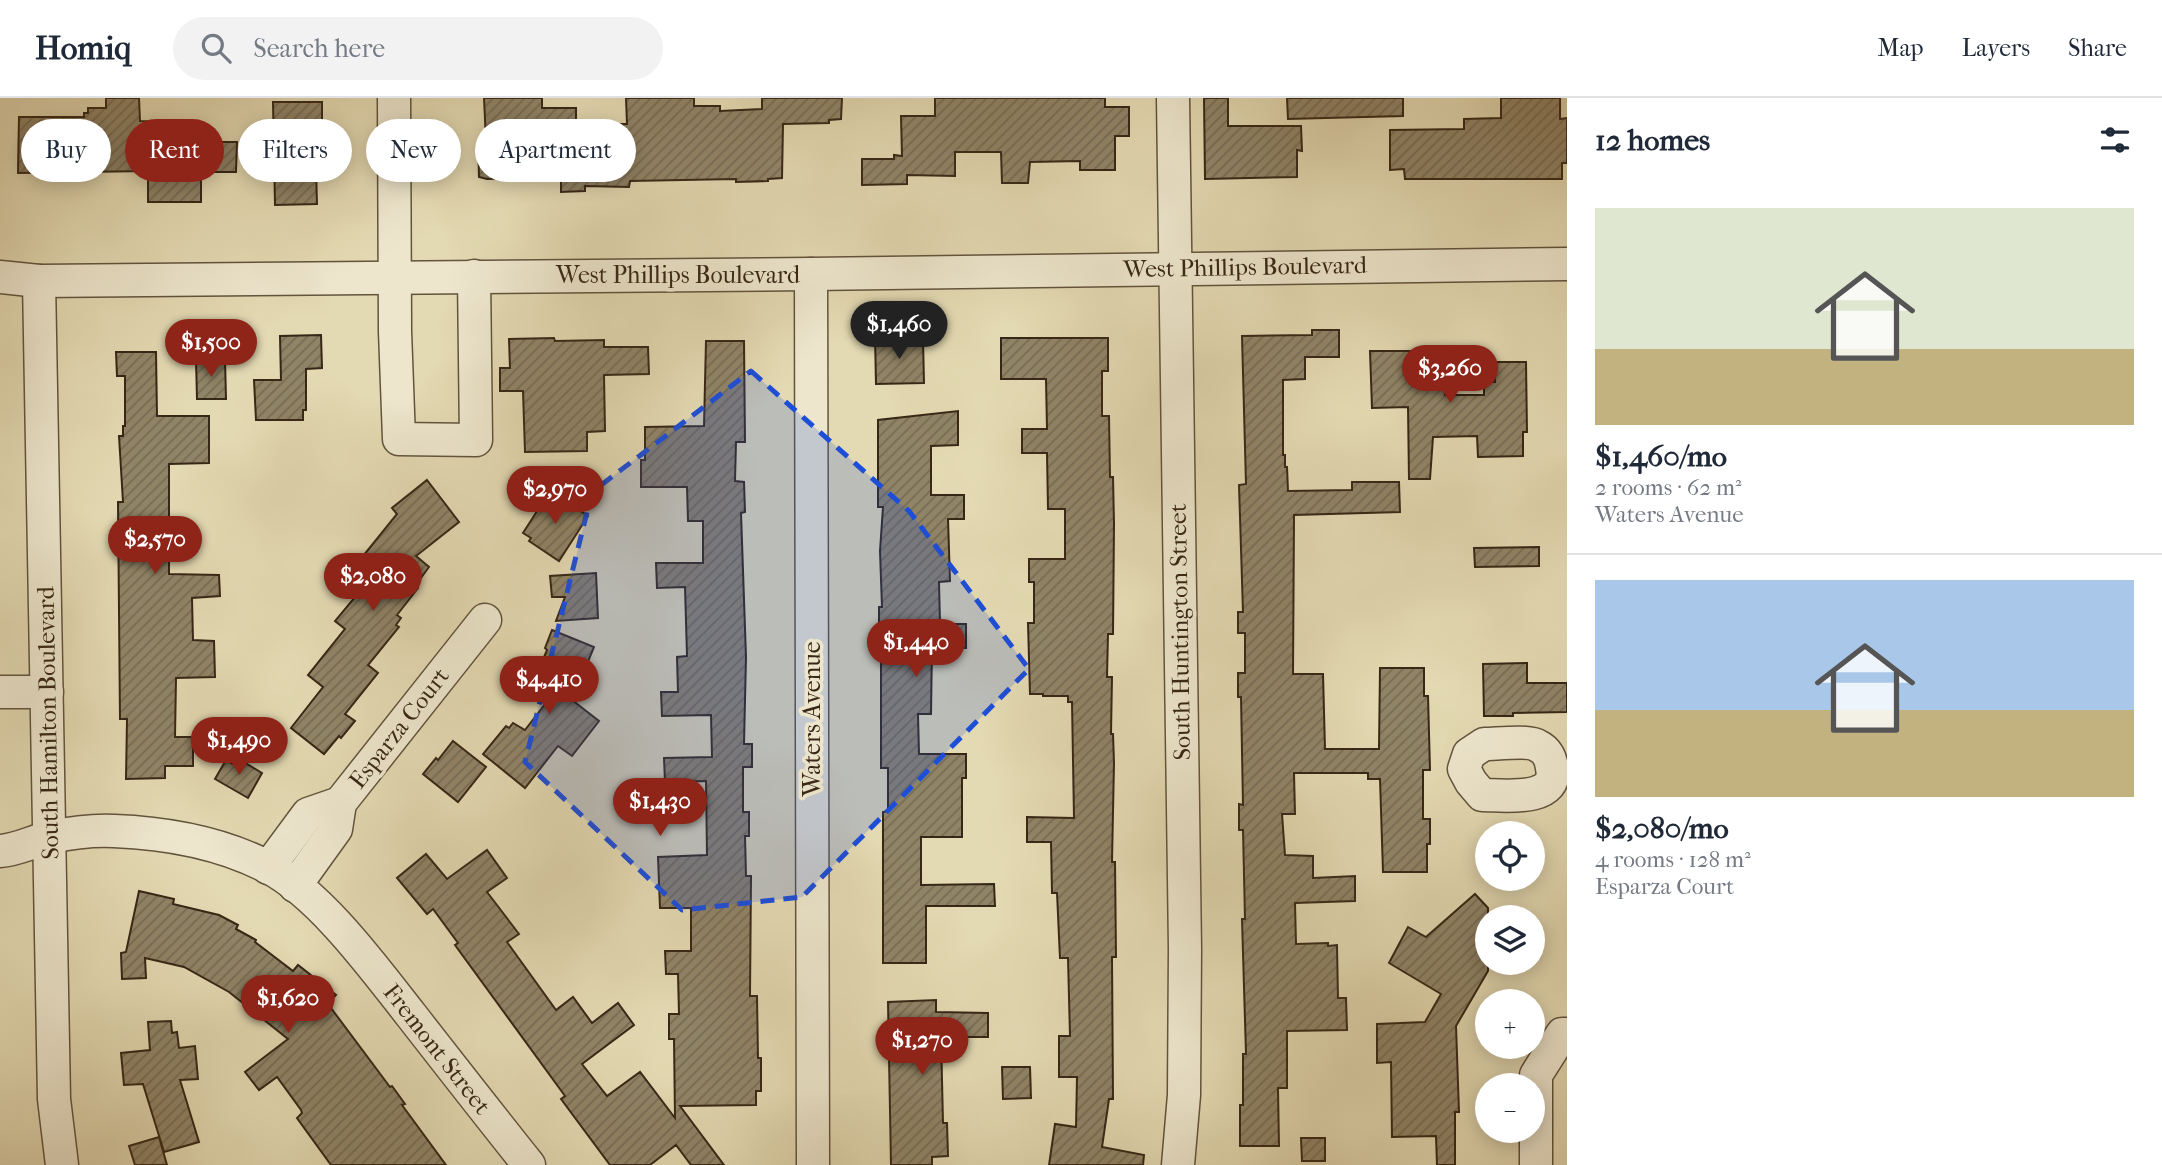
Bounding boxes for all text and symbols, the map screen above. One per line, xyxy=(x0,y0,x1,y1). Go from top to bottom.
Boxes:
search box xyxy=(173,17,663,80)
text: Homiq xyxy=(35,29,131,68)
icon: search xyxy=(197,29,235,67)
text: Search here xyxy=(253,33,385,64)
text: Map xyxy=(1878,34,1924,62)
text: Layers xyxy=(1962,34,2030,62)
text: Share xyxy=(2068,34,2127,62)
chip: Buy xyxy=(21,119,111,182)
chip: Rent xyxy=(125,119,224,182)
chip: Filters xyxy=(238,119,352,182)
chip: New xyxy=(366,119,461,182)
chip: Apartment xyxy=(475,119,636,182)
icon: filters xyxy=(2096,121,2134,159)
text: 12 homes xyxy=(1595,123,1710,158)
street label: West Phillips Boulevard xyxy=(1122,251,1368,283)
icon: home xyxy=(1802,253,1928,379)
street label: West Phillips Boulevard xyxy=(555,261,801,289)
pin: $1,460 xyxy=(842,302,956,361)
text: $1,460 xyxy=(867,310,931,337)
pin: $1,500 xyxy=(154,320,268,379)
text: $1,500 xyxy=(181,328,241,355)
pin: $3,260 xyxy=(1393,345,1507,405)
text: $3,260 xyxy=(1418,354,1482,381)
text: $1,460/mo xyxy=(1595,439,1727,474)
pin: $2,970 xyxy=(498,466,612,526)
text: 2 rooms · 62 m² xyxy=(1595,474,1742,501)
text: $2,970 xyxy=(523,475,587,502)
text: Waters Avenue xyxy=(1595,501,1744,528)
street label: South Huntington Street xyxy=(1164,503,1196,761)
pin: $2,570 xyxy=(98,517,212,576)
text: $2,570 xyxy=(124,525,186,552)
pin: $2,080 xyxy=(316,554,430,613)
text: $2,080 xyxy=(340,562,406,589)
street label: South Hamilton Boulevard xyxy=(32,585,64,860)
pin: $1,440 xyxy=(859,620,973,679)
icon: home xyxy=(1802,625,1928,751)
text: $1,440 xyxy=(883,628,949,655)
street label: Waters Avenue xyxy=(798,641,826,798)
pin: $4,410 xyxy=(492,656,606,716)
street label: Esparza Court xyxy=(343,662,455,794)
text: $4,410 xyxy=(516,665,582,692)
pin: $1,490 xyxy=(182,718,296,777)
text: $1,490 xyxy=(207,726,271,753)
pin: $1,430 xyxy=(603,778,717,838)
text: $1,430 xyxy=(629,787,691,814)
text: $2,080/mo xyxy=(1595,811,1729,846)
map controls xyxy=(1475,821,1545,1143)
button: locate xyxy=(1475,821,1545,891)
text: 4 rooms · 128 m² xyxy=(1595,846,1751,873)
text: Esparza Court xyxy=(1595,873,1734,900)
button: layers xyxy=(1475,905,1545,975)
pin: $1,620 xyxy=(231,976,345,1035)
street label: Fremont Street xyxy=(377,978,497,1120)
text: $1,620 xyxy=(257,984,319,1011)
button: + xyxy=(1475,989,1545,1059)
pin: $1,270 xyxy=(865,1018,979,1077)
text: $1,270 xyxy=(891,1026,953,1053)
button: − xyxy=(1475,1073,1545,1143)

